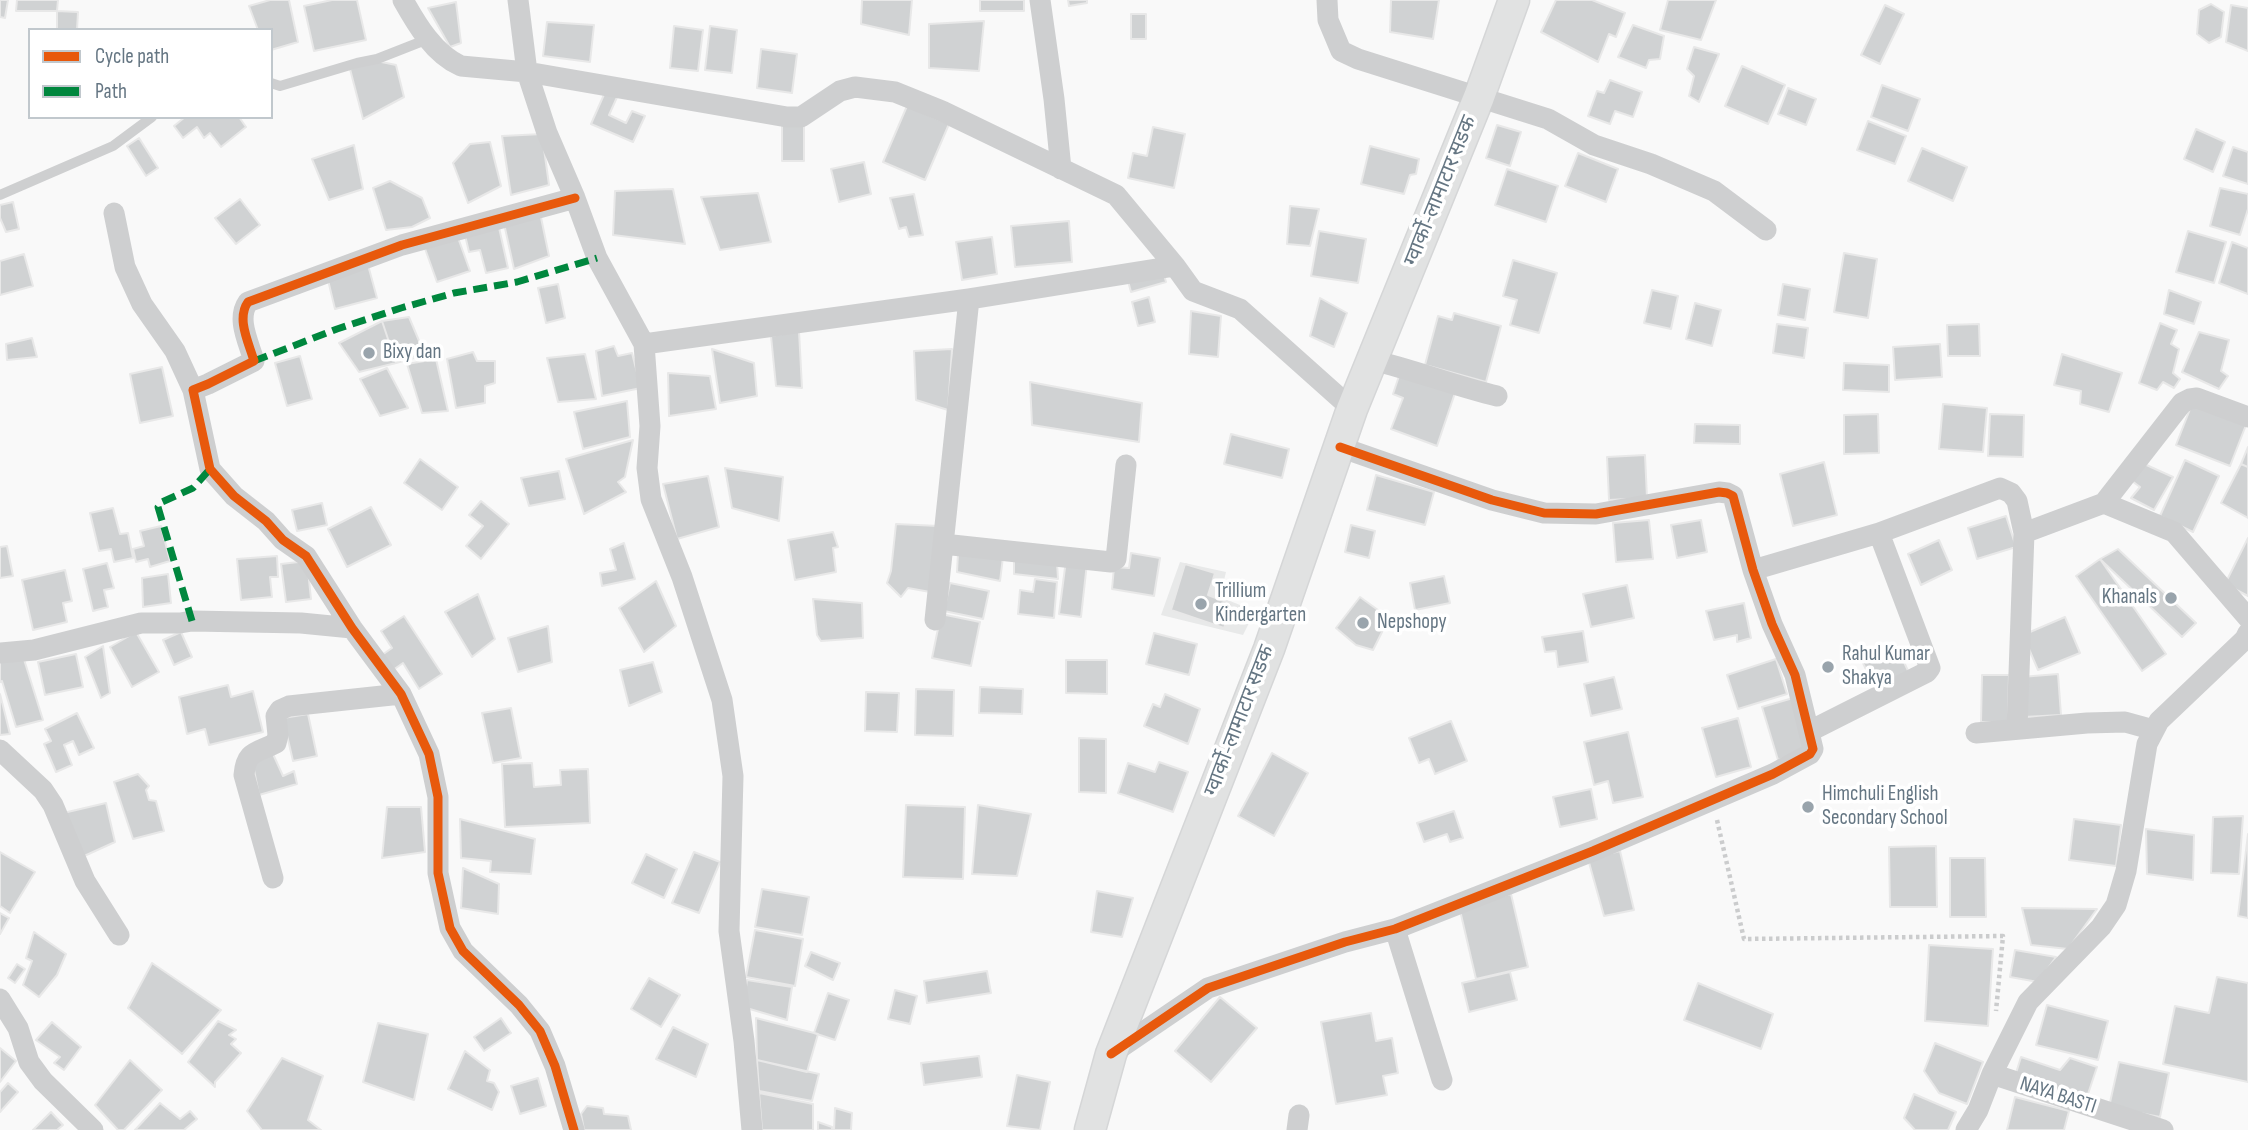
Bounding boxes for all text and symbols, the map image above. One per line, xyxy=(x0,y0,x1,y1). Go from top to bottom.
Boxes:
legend xyxy=(28,28,273,119)
text: Cycle path xyxy=(95,44,169,69)
text: Path xyxy=(95,79,127,104)
street label: ग्वार्को-लामाटार सडक xyxy=(1399,112,1483,270)
place label: Bixy dan xyxy=(383,340,441,366)
marker: Bixy dan xyxy=(361,345,377,361)
place label: Trillium Kindergarten xyxy=(1215,579,1306,629)
place label: Khanals xyxy=(2102,585,2157,611)
marker: Khanals xyxy=(2163,590,2179,606)
marker: Trillium Kindergarten xyxy=(1193,596,1209,612)
place label: Nepshopy xyxy=(1377,610,1447,636)
marker: Nepshopy xyxy=(1355,615,1371,631)
street label: ग्वार्को-लामाटार सडक xyxy=(1200,642,1280,800)
place label: Rahul Kumar Shakya xyxy=(1842,642,1930,692)
marker: Rahul Kumar Shakya xyxy=(1820,659,1836,675)
place label: Himchuli English Secondary School xyxy=(1822,782,1948,832)
marker: Himchuli English Secondary School xyxy=(1800,799,1816,815)
street label: NAYA BASTI xyxy=(2017,1072,2099,1120)

